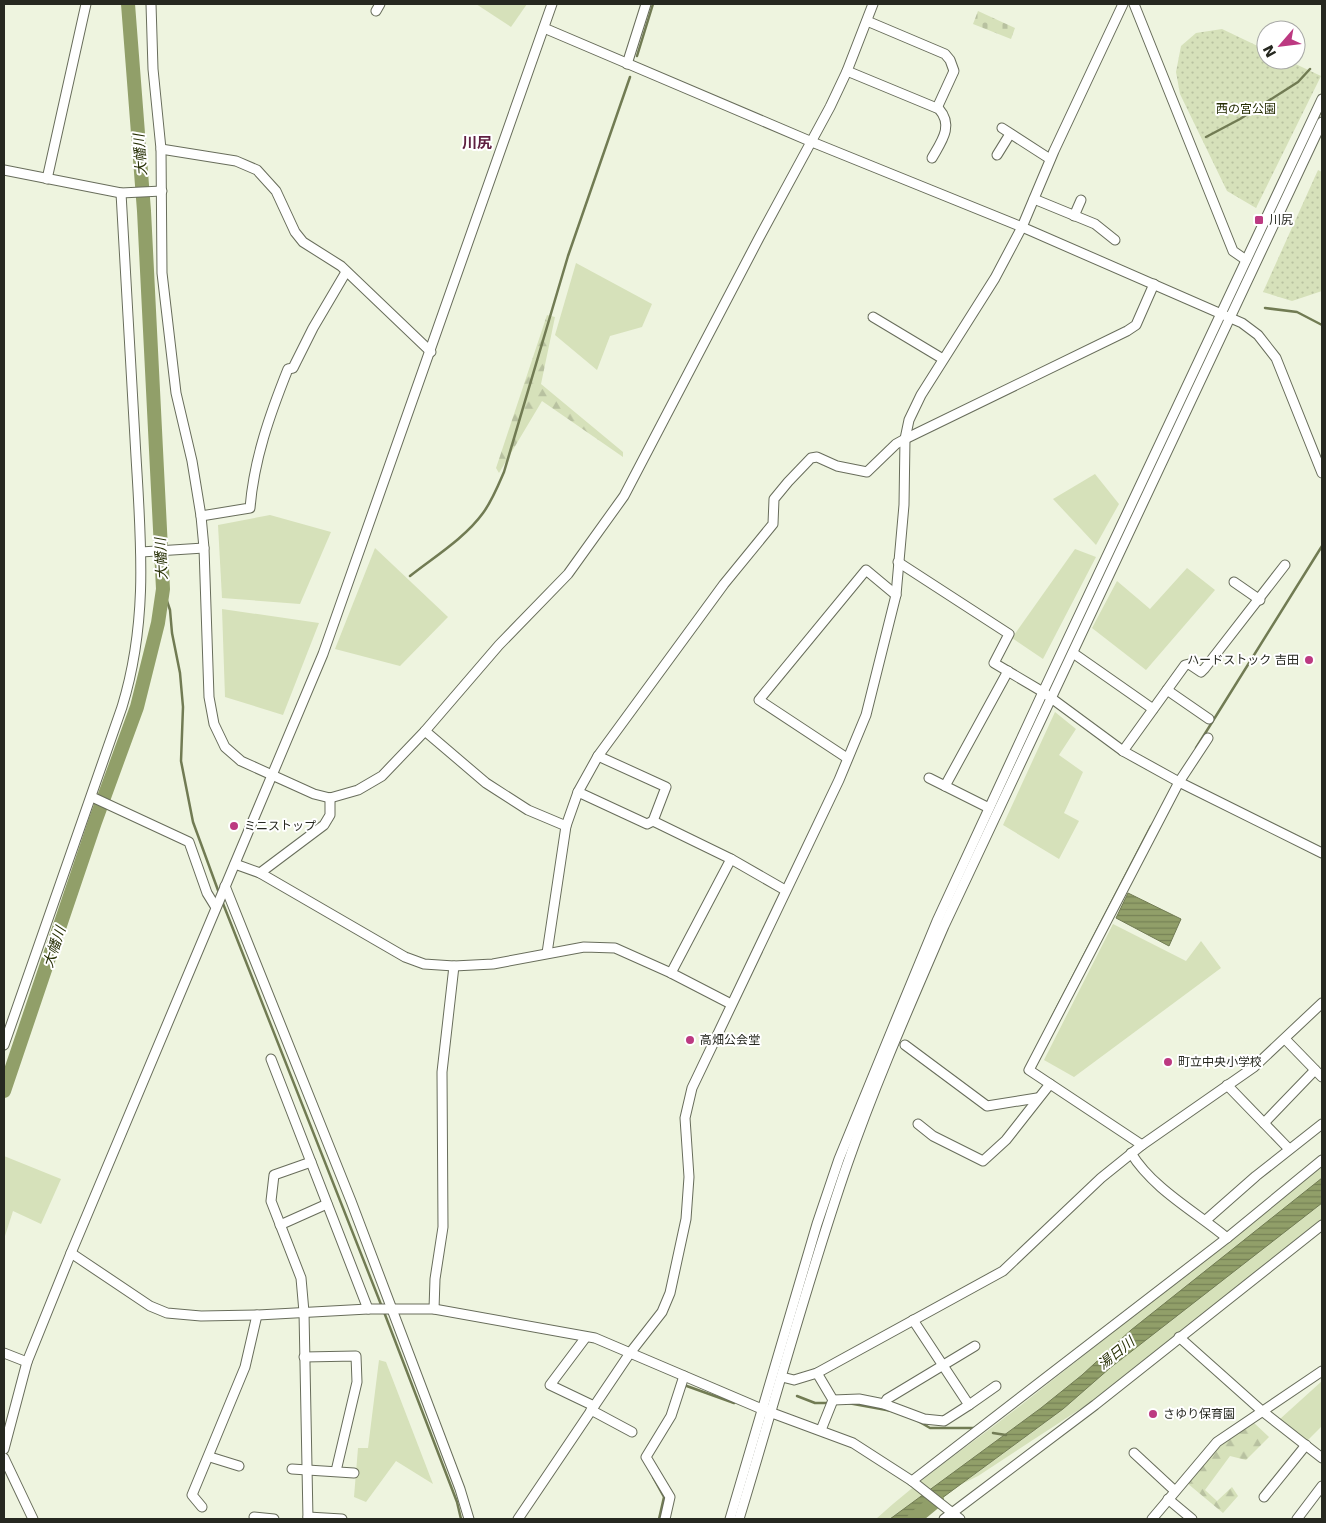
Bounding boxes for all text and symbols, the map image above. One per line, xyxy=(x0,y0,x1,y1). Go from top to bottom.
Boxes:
north arrow xyxy=(1256,20,1306,70)
text: N xyxy=(1260,42,1279,60)
park label: 西の宮公園 xyxy=(1216,102,1276,116)
water label: 大幡川 xyxy=(130,131,149,177)
district label: 川尻 xyxy=(462,134,492,152)
place label: 川尻 xyxy=(1269,213,1293,227)
marker: 川尻 xyxy=(1253,214,1265,226)
water label: 大幡川 xyxy=(152,536,170,580)
place label: ハードストック 吉田 xyxy=(1187,653,1299,667)
marker: ハードストック 吉田 xyxy=(1303,654,1315,666)
place label: ミニストップ xyxy=(244,819,316,833)
marker: ミニストップ xyxy=(228,820,240,832)
water label: 大幡川 xyxy=(40,923,69,969)
place label: 高畑公会堂 xyxy=(700,1033,760,1047)
marker: 高畑公会堂 xyxy=(684,1034,696,1046)
place label: 町立中央小学校 xyxy=(1178,1055,1262,1069)
marker: 町立中央小学校 xyxy=(1162,1056,1174,1068)
water label: 湯日川 xyxy=(1095,1332,1139,1372)
place label: さゆり保育園 xyxy=(1163,1407,1235,1421)
marker: さゆり保育園 xyxy=(1147,1408,1159,1420)

